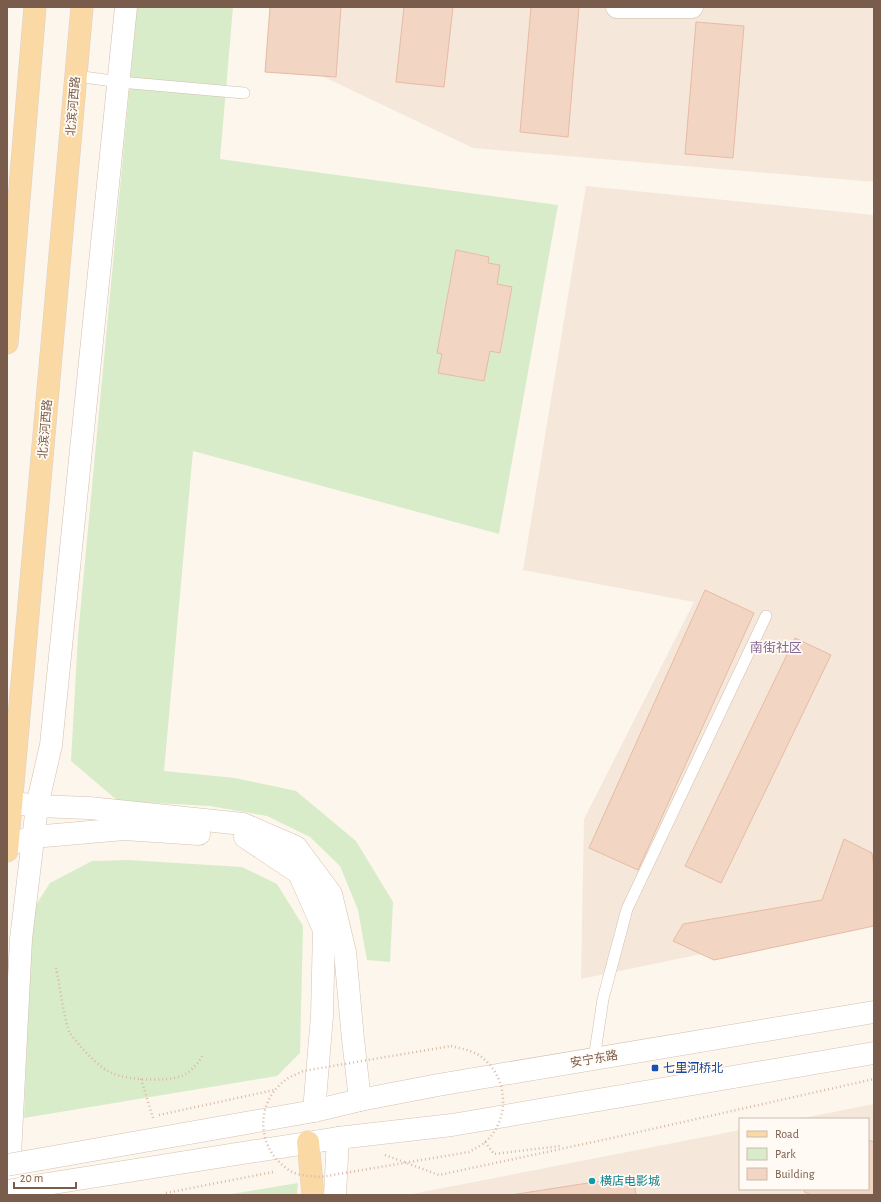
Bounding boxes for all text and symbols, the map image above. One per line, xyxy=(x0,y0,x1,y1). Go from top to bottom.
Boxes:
street label: 北滨河西路 xyxy=(63,75,82,136)
street label: 北滨河西路 xyxy=(35,398,54,459)
district label: 南街社区 xyxy=(750,641,802,655)
street label: 安宁东路 xyxy=(569,1048,619,1069)
place label: 七里河桥北 xyxy=(663,1061,723,1074)
marker: 七里河桥北 xyxy=(650,1063,660,1073)
legend xyxy=(739,1118,869,1190)
text: Road xyxy=(775,1128,799,1140)
text: Park xyxy=(775,1148,796,1160)
scale bar xyxy=(14,1164,76,1190)
text: Building xyxy=(775,1168,815,1180)
text: 20 m xyxy=(20,1172,43,1184)
place label: 横店电影城 xyxy=(600,1174,660,1187)
marker: 横店电影城 xyxy=(587,1176,597,1186)

